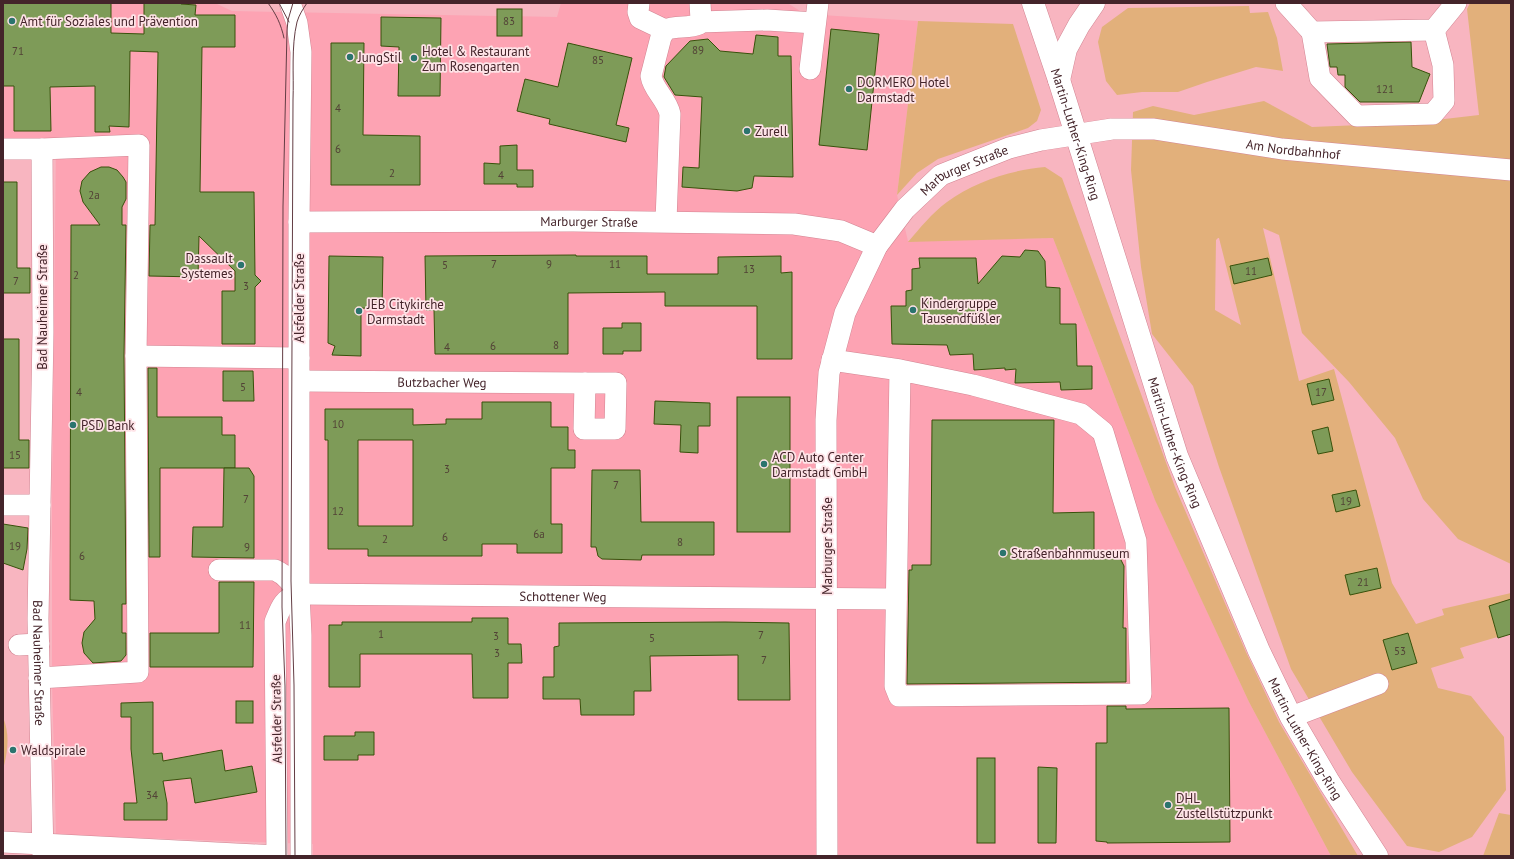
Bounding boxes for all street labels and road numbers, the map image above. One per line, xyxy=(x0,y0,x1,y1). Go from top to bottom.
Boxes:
street label: Martin-Luther-King-Ring xyxy=(1047,66,1104,202)
street label: Am Nordbahnhof xyxy=(1245,136,1342,163)
street label: Marburger Straße xyxy=(916,141,1011,200)
street label: Marburger Straße xyxy=(540,213,638,231)
street label: Bad Nauheimer Straße xyxy=(34,244,51,370)
street label: Alsfelder Straße xyxy=(291,253,308,343)
street label: Butzbacher Weg xyxy=(397,374,487,391)
street label: Martin-Luther-King-Ring xyxy=(1144,375,1206,511)
street label: Marburger Straße xyxy=(819,497,836,595)
street label: Schottener Weg xyxy=(519,588,607,606)
street label: Bad Nauheimer Straße xyxy=(29,600,48,726)
street label: Alsfelder Straße xyxy=(267,674,286,764)
street label: Martin-Luther-King-Ring xyxy=(1264,675,1346,803)

